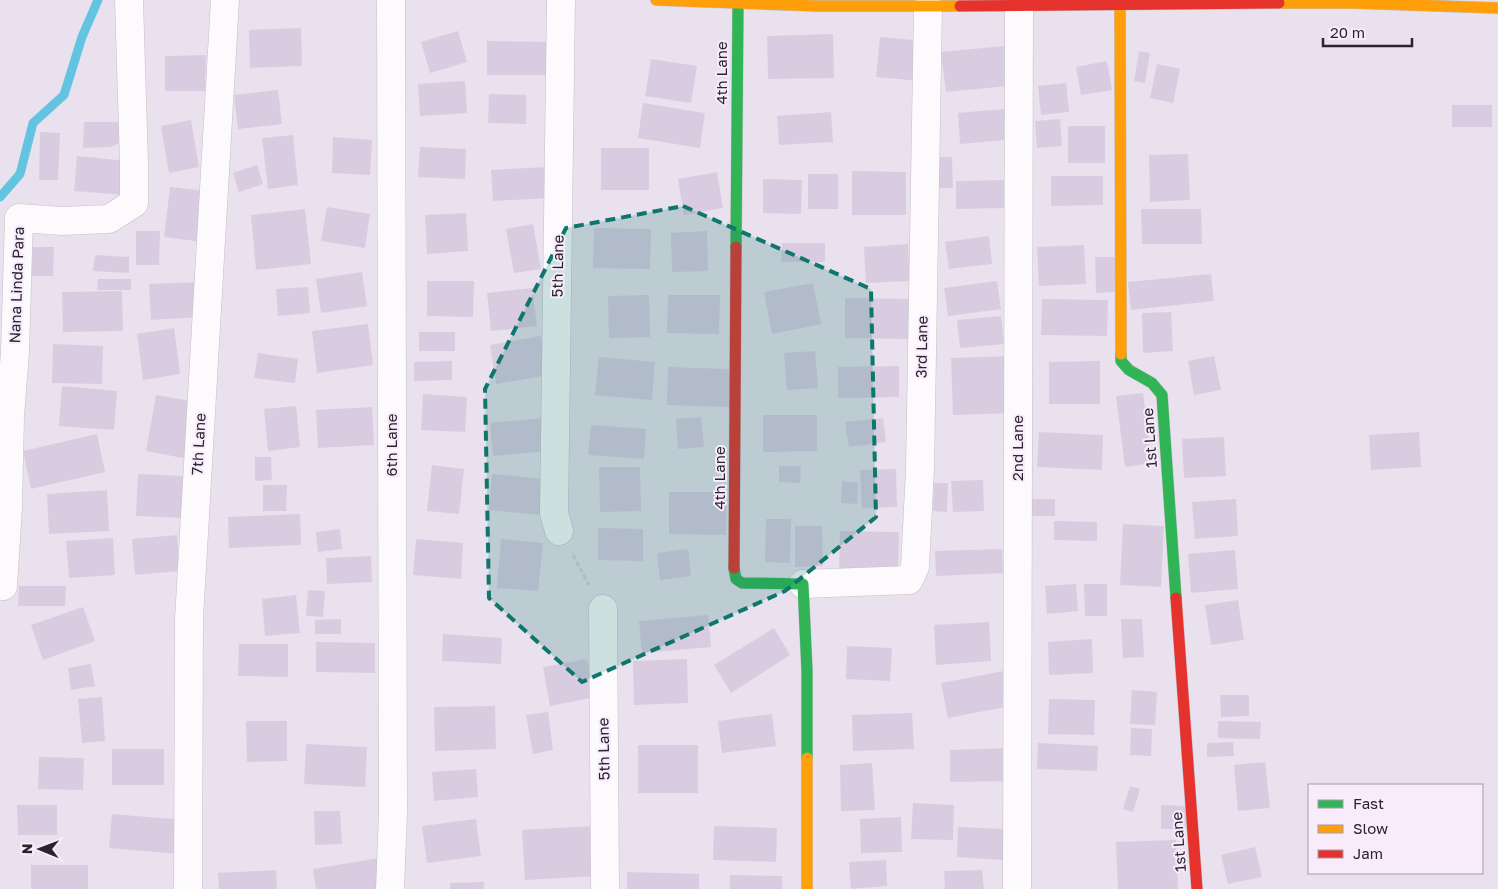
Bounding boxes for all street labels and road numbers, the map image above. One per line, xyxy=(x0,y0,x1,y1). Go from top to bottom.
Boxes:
street label: 4th Lane xyxy=(712,41,730,105)
street label: Nana Linda Para xyxy=(5,226,27,344)
street label: 5th Lane xyxy=(547,234,567,298)
street label: 3rd Lane xyxy=(911,315,931,378)
street label: 1st Lane xyxy=(1138,407,1160,469)
street label: 7th Lane xyxy=(187,412,209,475)
street label: 6th Lane xyxy=(382,413,400,477)
street label: 2nd Lane xyxy=(1008,415,1026,481)
street label: 4th Lane xyxy=(710,446,728,510)
street label: 5th Lane xyxy=(593,717,613,781)
street label: 1st Lane xyxy=(1167,811,1189,873)

